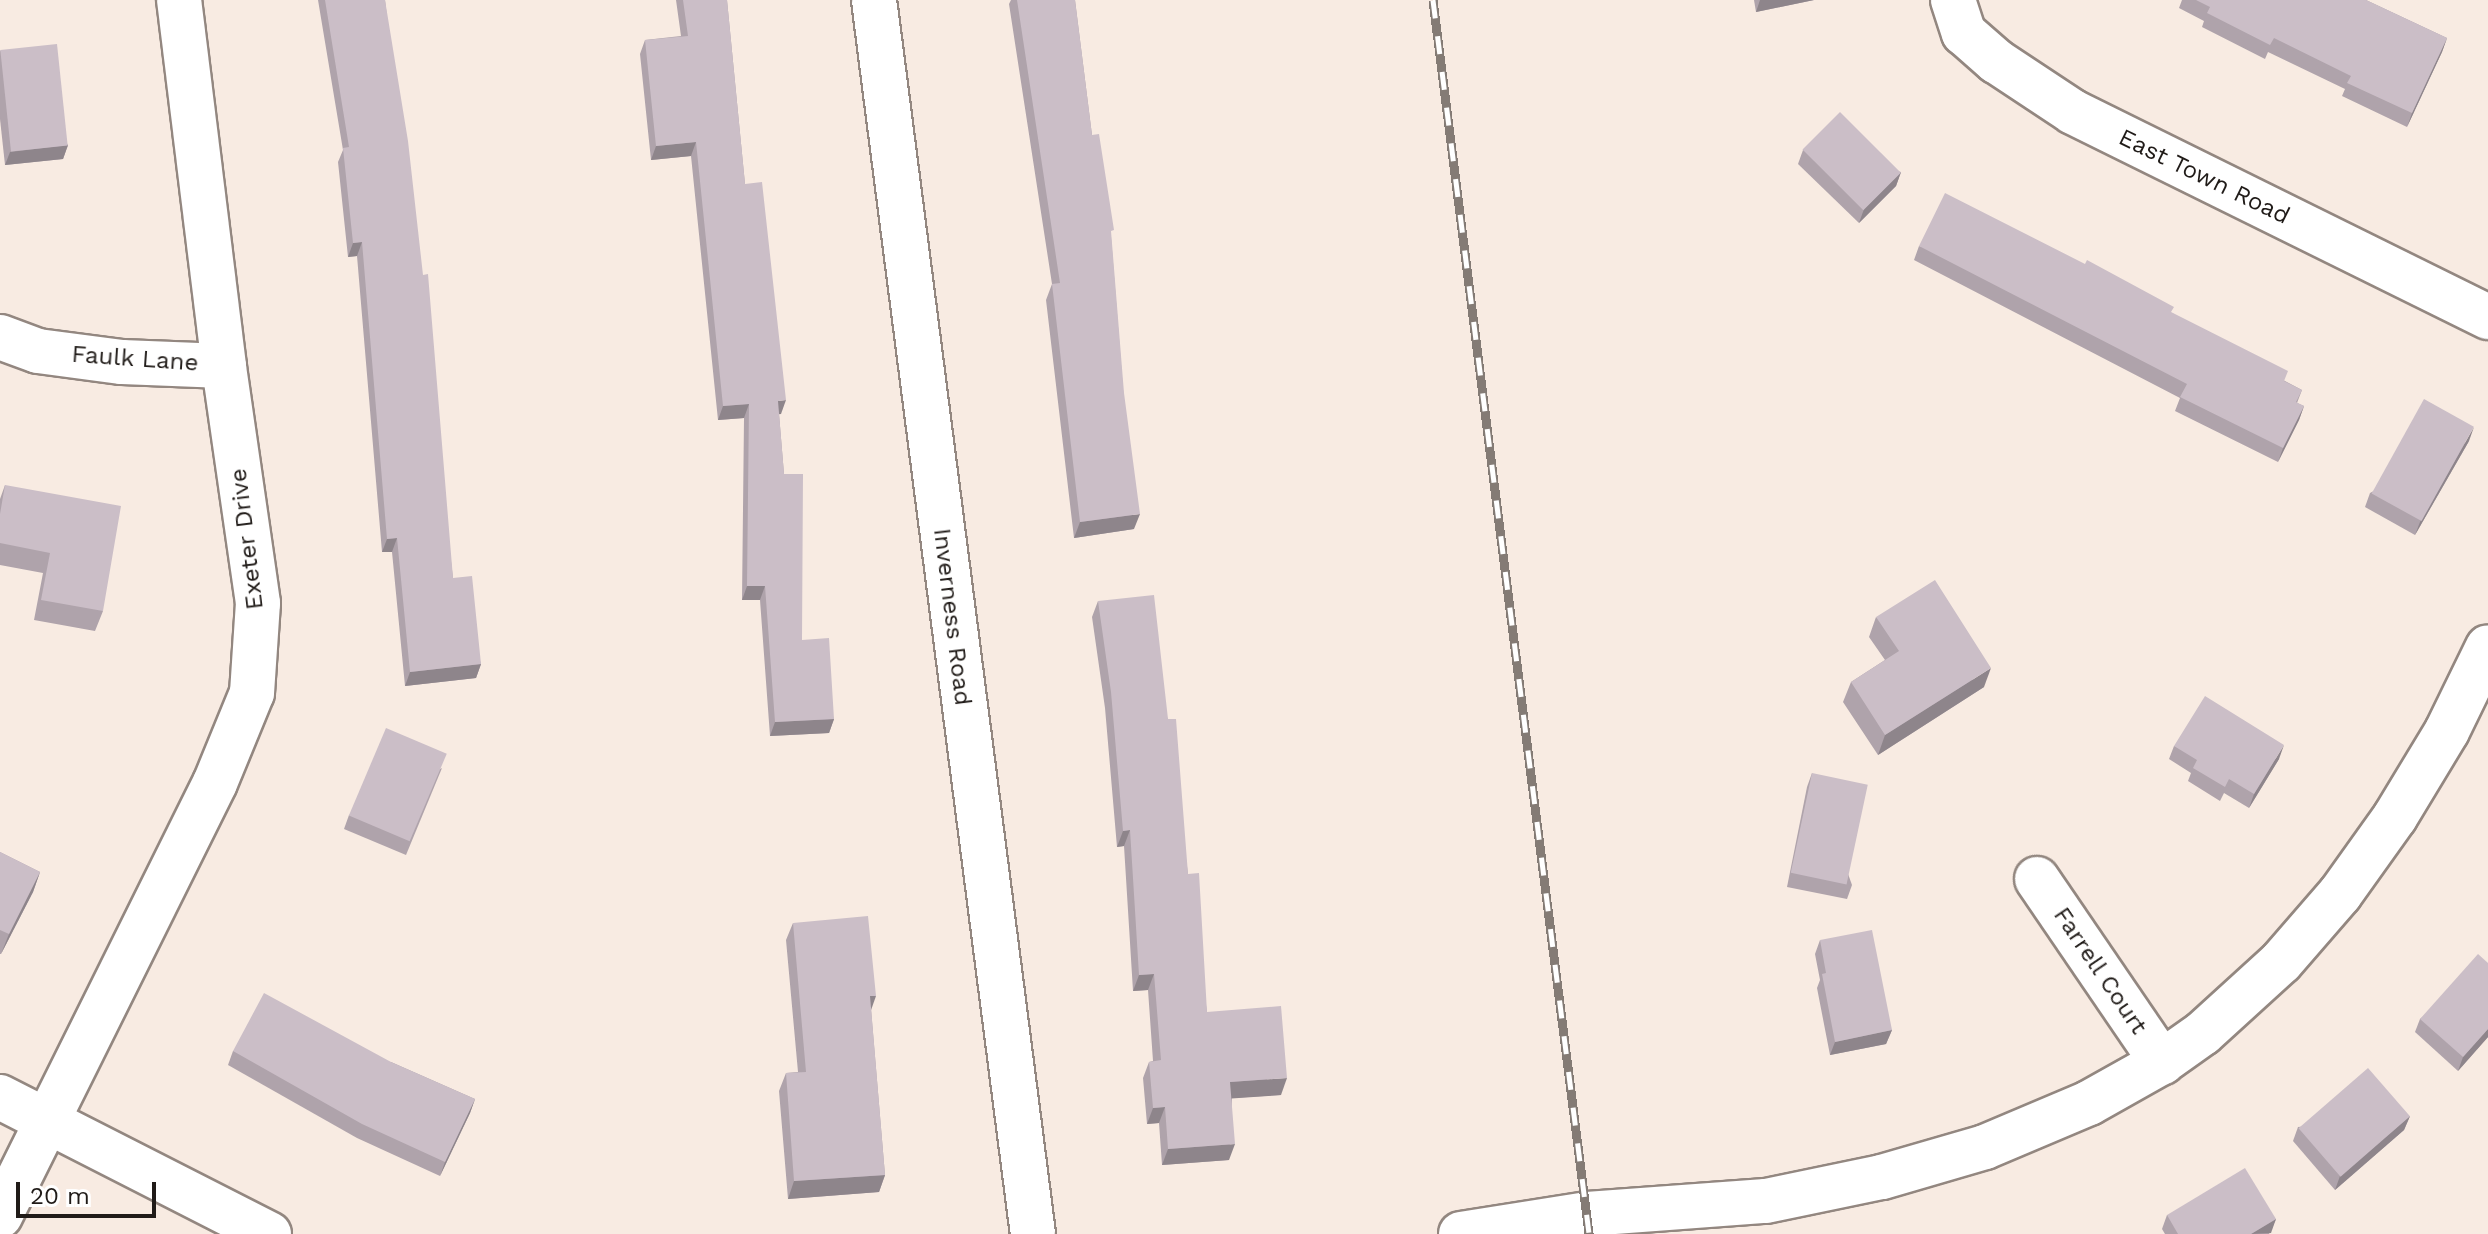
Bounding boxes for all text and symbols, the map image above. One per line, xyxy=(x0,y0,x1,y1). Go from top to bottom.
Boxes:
street label: East Town Road xyxy=(2113,123,2295,231)
street label: Faulk Lane xyxy=(70,340,200,378)
street label: Exeter Drive xyxy=(224,466,270,612)
street label: Inverness Road xyxy=(927,527,977,707)
street label: Farrell Court xyxy=(2047,902,2153,1040)
scale bar xyxy=(20,1166,160,1216)
text: 20 m xyxy=(30,1182,90,1210)

